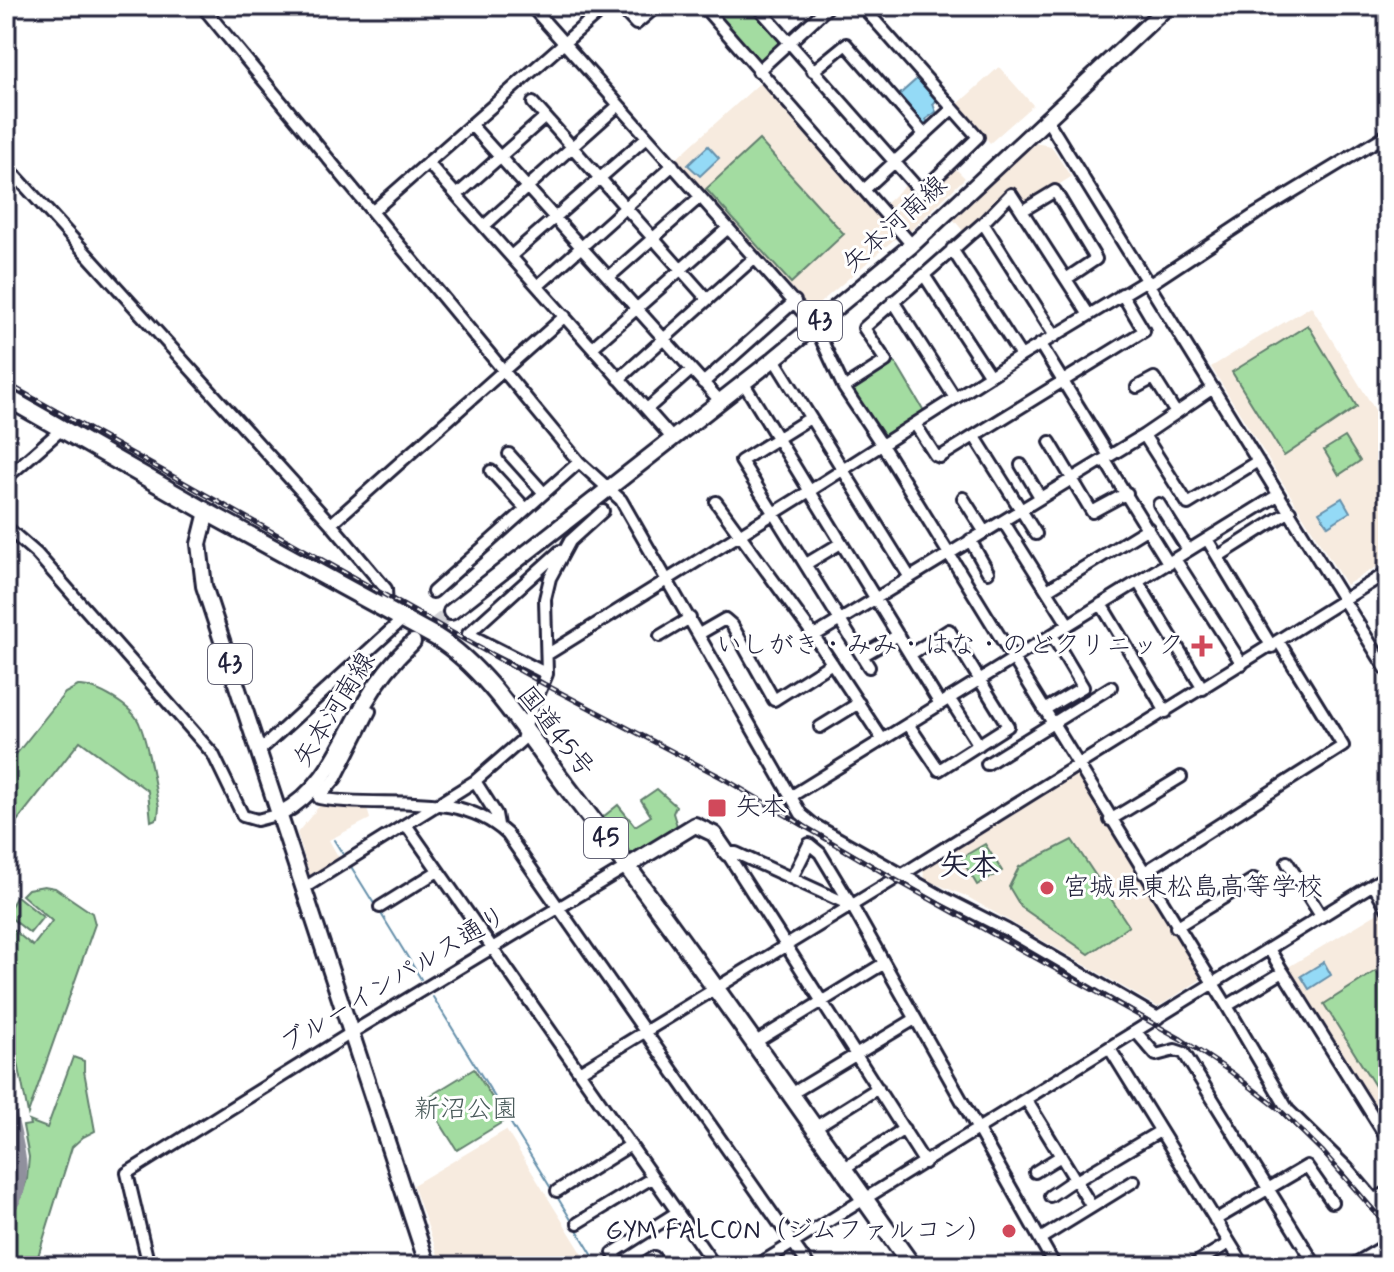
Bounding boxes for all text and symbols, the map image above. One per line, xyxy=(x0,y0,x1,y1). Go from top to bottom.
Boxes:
street label: 矢本河南線 xyxy=(835,169,955,281)
road number: 43 xyxy=(798,301,842,341)
place label: いしがき・みみ・はな・のどクリニック xyxy=(716,629,1184,663)
marker: いしがき・みみ・はな・のどクリニック xyxy=(1191,635,1213,657)
road number: 43 xyxy=(208,644,252,684)
street label: 矢本河南線 xyxy=(286,646,384,774)
street label: 国道45号 xyxy=(509,679,601,785)
place label: 矢本 xyxy=(735,791,787,825)
marker: 矢本 xyxy=(706,797,728,819)
road number: 45 xyxy=(584,818,628,858)
district label: 矢本 xyxy=(939,847,999,886)
place label: 宮城県東松島高等学校 xyxy=(1063,871,1323,905)
marker: 宮城県東松島高等学校 xyxy=(1038,879,1056,897)
street label: ブルーインパルス通り xyxy=(274,899,514,1061)
park label: 新沼公園 xyxy=(414,1093,518,1127)
place label: GYM FALCON（ジムファルコン） xyxy=(605,1214,993,1248)
marker: GYM FALCON（ジムファルコン） xyxy=(1000,1222,1018,1240)

